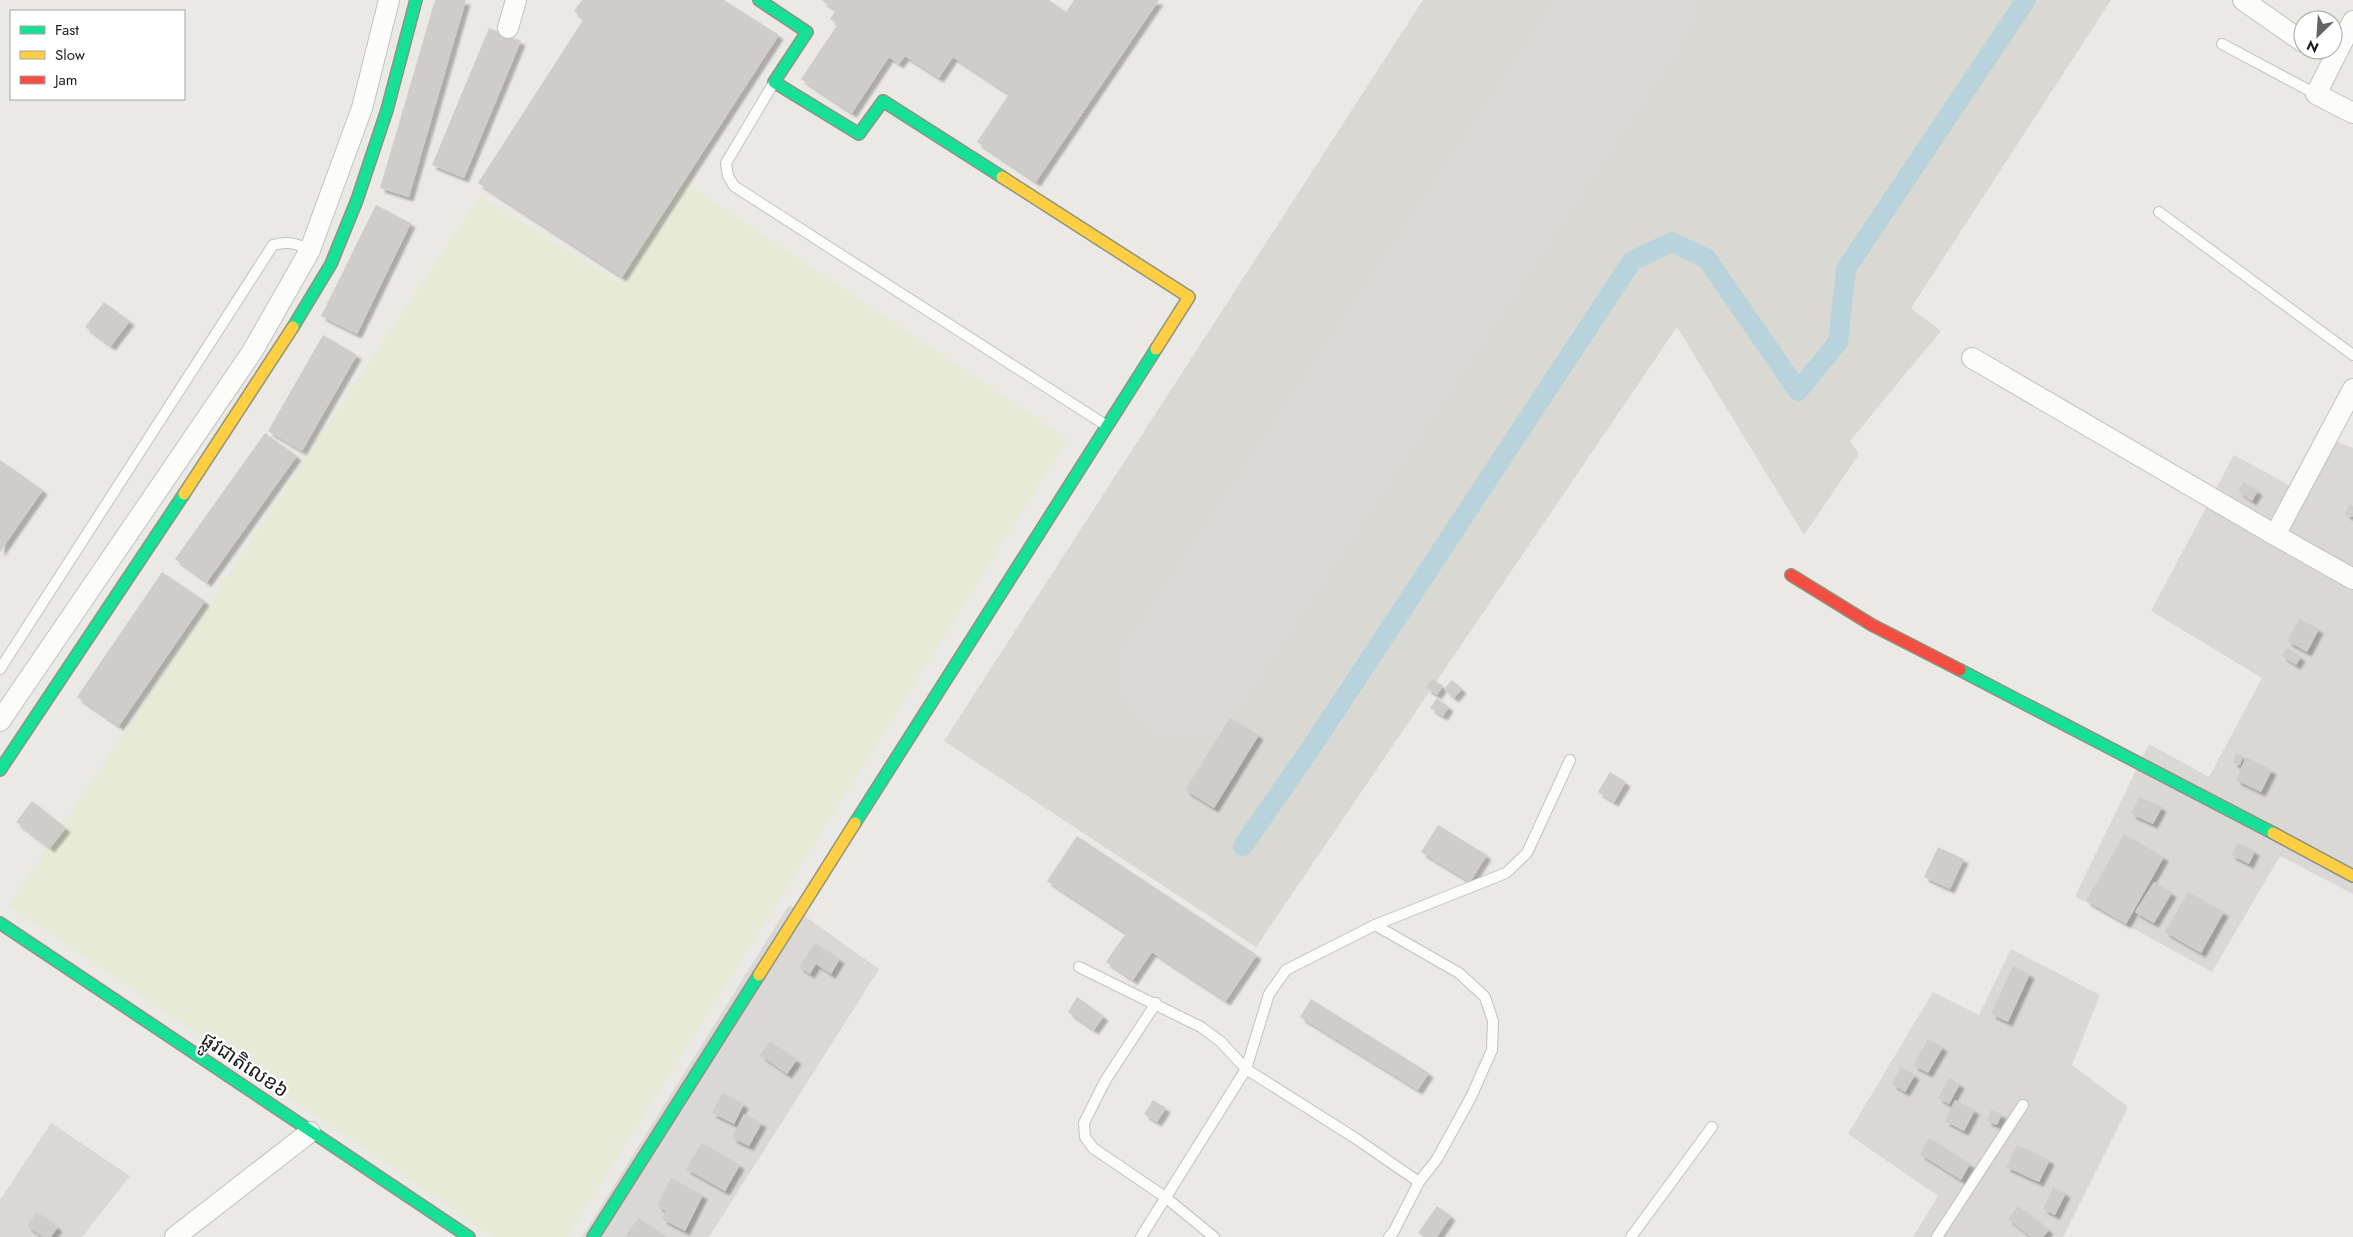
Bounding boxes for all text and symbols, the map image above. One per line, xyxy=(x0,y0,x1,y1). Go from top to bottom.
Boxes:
legend xyxy=(10,10,185,100)
north arrow xyxy=(2293,10,2343,60)
text: Fast xyxy=(55,19,79,41)
text: N xyxy=(2303,35,2322,58)
text: Slow xyxy=(55,44,86,66)
text: Jam xyxy=(53,69,78,91)
street label: ផ្លូវជាតិលេខ៦ xyxy=(193,1025,295,1108)

